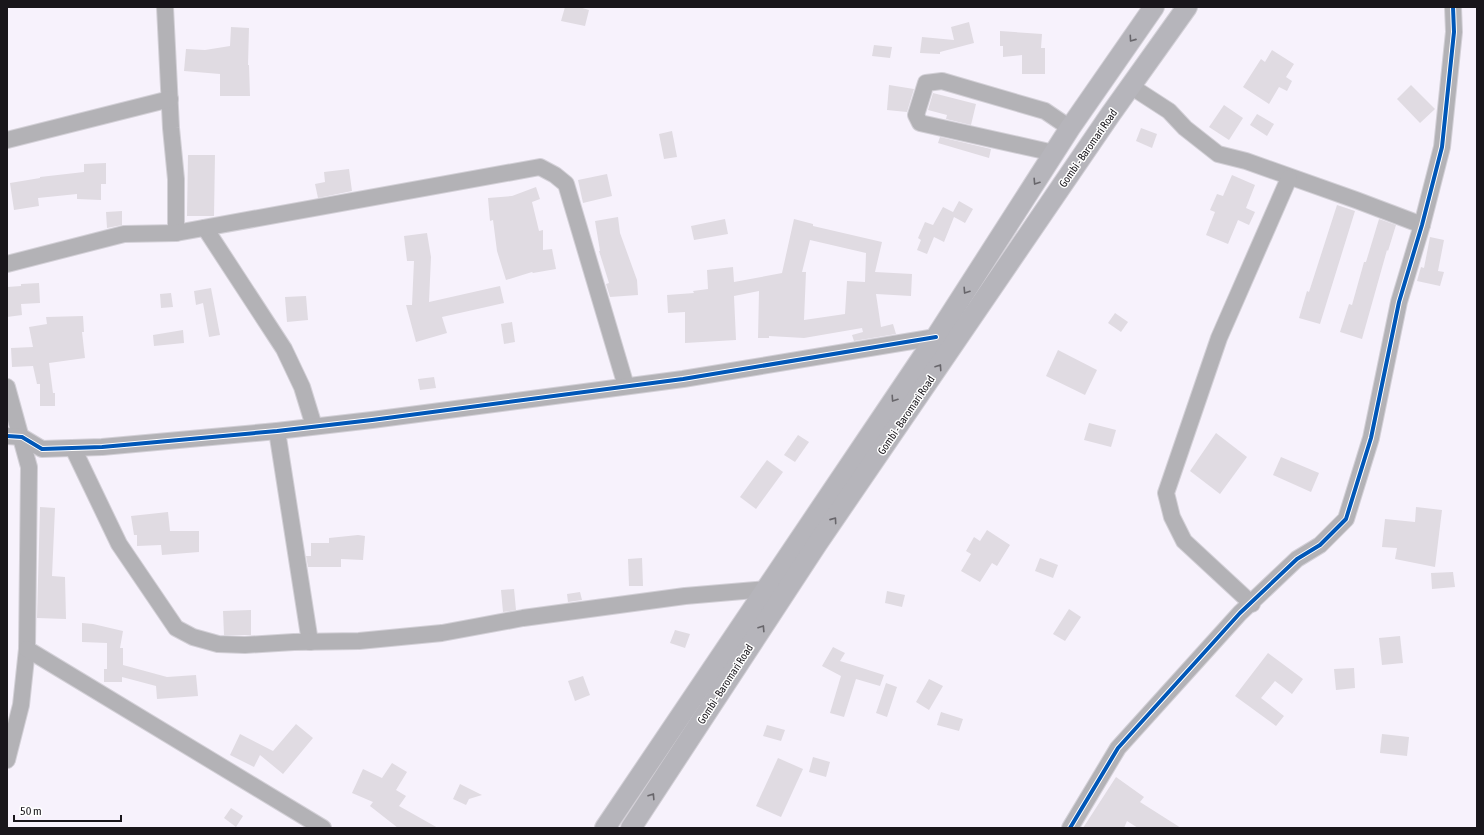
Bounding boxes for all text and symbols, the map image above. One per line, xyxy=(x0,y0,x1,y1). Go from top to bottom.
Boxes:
one-way arrow xyxy=(1129,35,1137,42)
street label: Gombi - Baromari Road xyxy=(1057,107,1119,189)
one-way arrow xyxy=(1033,178,1041,185)
one-way arrow xyxy=(963,287,970,294)
one-way arrow xyxy=(934,364,942,371)
street label: Gombi - Baromari Road xyxy=(875,373,937,457)
one-way arrow xyxy=(892,395,899,402)
one-way arrow xyxy=(829,517,837,524)
one-way arrow xyxy=(757,626,764,633)
street label: Gombi - Baromari Road xyxy=(695,642,755,726)
one-way arrow xyxy=(647,793,654,800)
scale bar xyxy=(14,797,121,823)
text: 50 m xyxy=(20,804,42,818)

